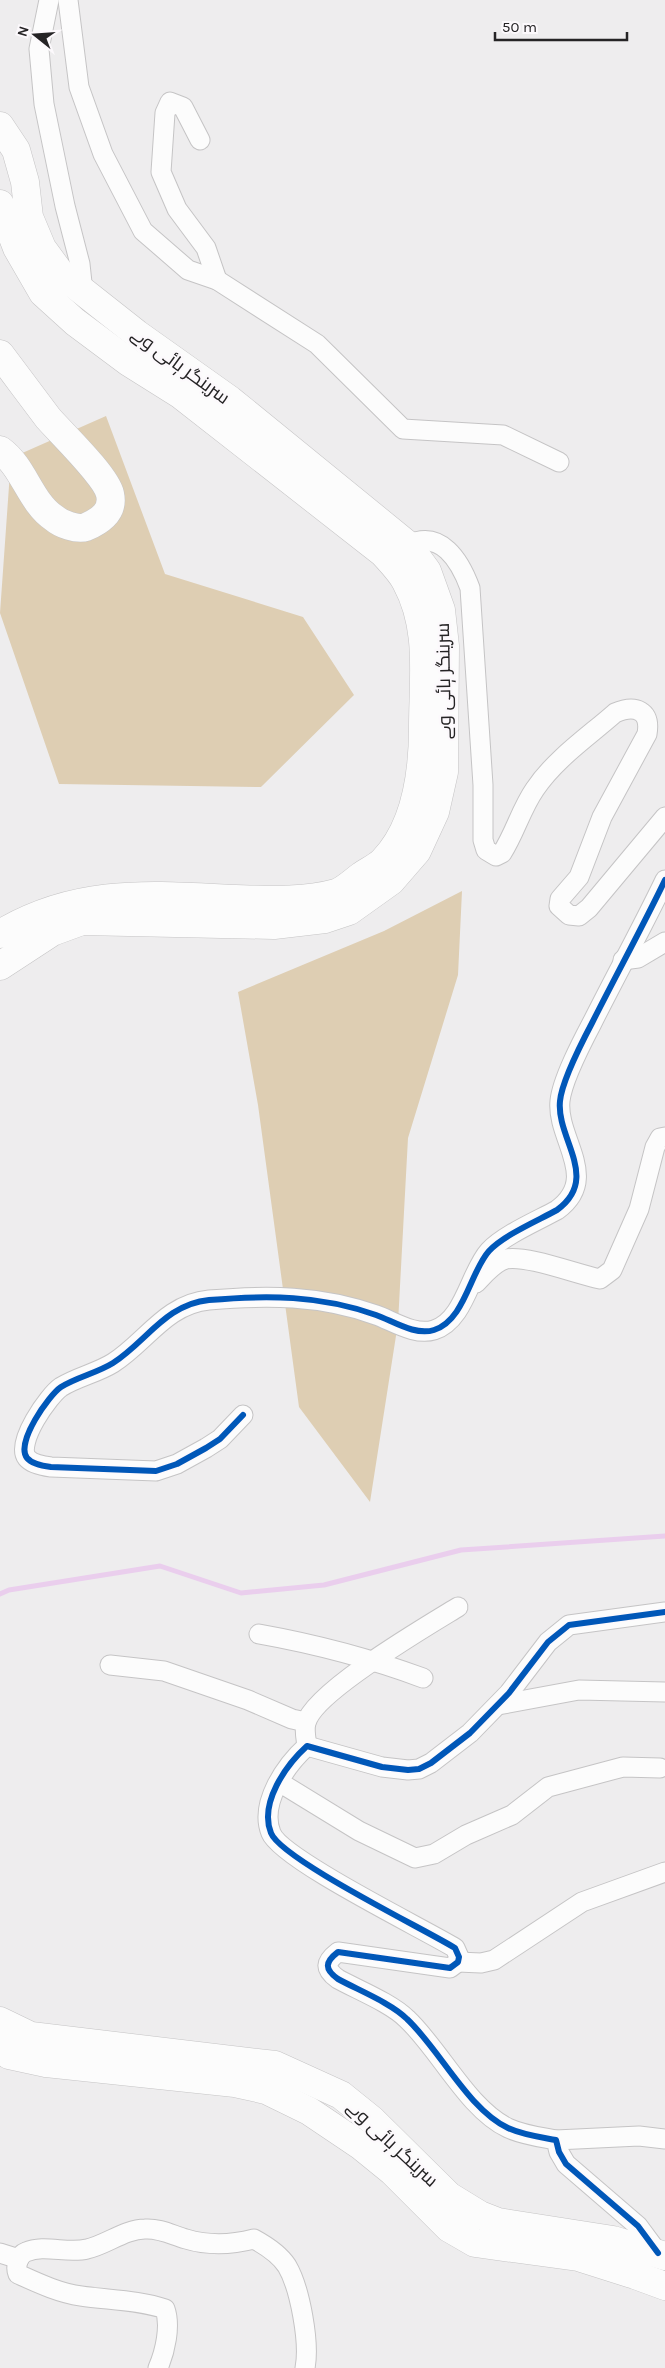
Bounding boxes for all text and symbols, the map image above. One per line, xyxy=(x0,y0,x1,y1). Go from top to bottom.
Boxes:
north arrow xyxy=(10,10,60,60)
scale bar xyxy=(495,10,628,42)
text: 50 m xyxy=(502,18,537,36)
text: N xyxy=(13,24,33,39)
street label: سرینگر ہائی وے xyxy=(126,323,234,410)
street label: سرینگر ہائی وے xyxy=(432,622,457,739)
street label: سرینگر ہائی وے xyxy=(341,2096,442,2192)

